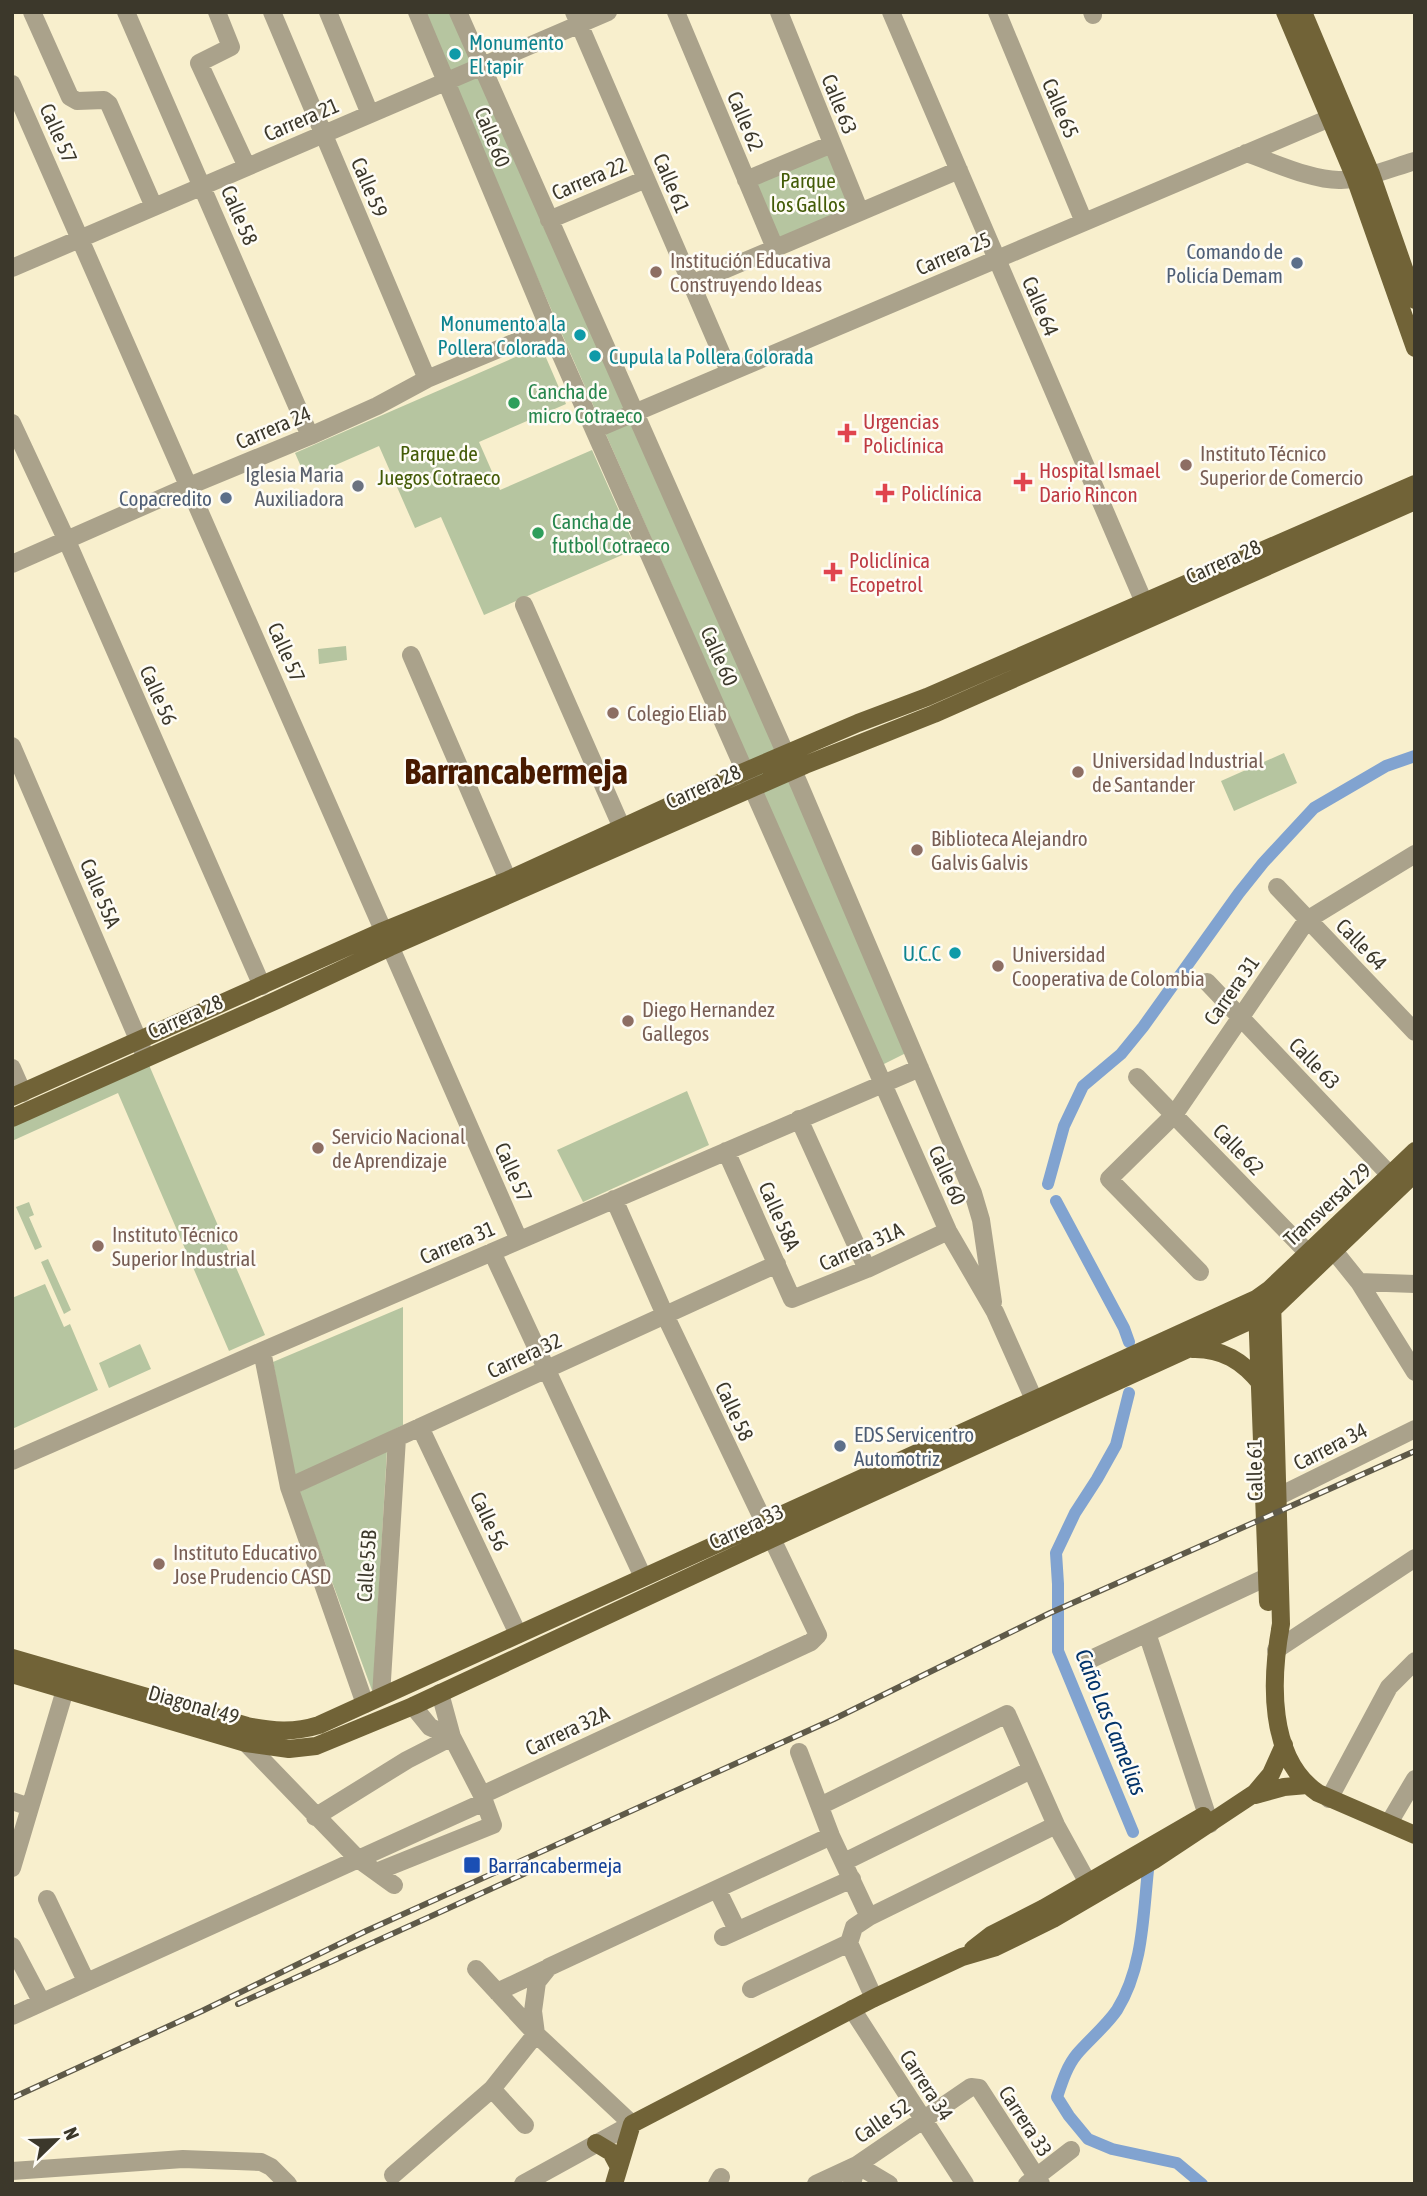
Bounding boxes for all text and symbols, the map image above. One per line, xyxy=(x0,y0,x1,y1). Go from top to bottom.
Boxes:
place label: Monumento El tapir xyxy=(469,30,564,78)
marker: Monumento El tapir xyxy=(447,46,463,62)
street label: Calle 63 xyxy=(817,71,863,137)
street label: Calle 65 xyxy=(1038,75,1084,141)
street label: Calle 62 xyxy=(723,88,769,154)
street label: Carrera 21 xyxy=(260,92,342,146)
street label: Calle 57 xyxy=(35,100,83,166)
street label: Calle 60 xyxy=(470,104,516,170)
street label: Calle 61 xyxy=(649,150,695,216)
street label: Carrera 22 xyxy=(548,151,630,205)
street label: Calle 59 xyxy=(347,154,393,220)
park label: Parque los Gallos xyxy=(771,168,845,216)
street label: Calle 58 xyxy=(217,182,263,248)
street label: Carrera 25 xyxy=(912,226,994,280)
place label: Comando de Policía Demam xyxy=(1166,239,1283,287)
place label: Institución Educativa Construyendo Ideas xyxy=(670,248,831,296)
marker: Comando de Policía Demam xyxy=(1289,255,1305,271)
marker: Institución Educativa Construyendo Ideas xyxy=(648,264,664,280)
street label: Calle 64 xyxy=(1018,273,1064,339)
place label: Monumento a la Pollera Colorada xyxy=(437,311,566,359)
marker: Monumento a la Pollera Colorada xyxy=(572,327,588,343)
place label: Cupula la Pollera Colorada xyxy=(609,344,814,368)
marker: Cupula la Pollera Colorada xyxy=(587,348,603,364)
place label: Cancha de micro Cotraeco xyxy=(528,379,643,427)
marker: Cancha de micro Cotraeco xyxy=(506,395,522,411)
street label: Carrera 24 xyxy=(232,400,314,454)
place label: Urgencias Policlínica xyxy=(863,409,944,457)
marker: Urgencias Policlínica xyxy=(837,423,857,443)
park label: Parque de Juegos Cotraeco xyxy=(377,441,501,489)
place label: Instituto Técnico Superior de Comercio xyxy=(1200,441,1363,489)
marker: Instituto Técnico Superior de Comercio xyxy=(1178,457,1194,473)
place label: Hospital Ismael Dario Rincon xyxy=(1039,458,1161,506)
place label: Iglesia Maria Auxiliadora xyxy=(245,462,344,510)
marker: Hospital Ismael Dario Rincon xyxy=(1013,472,1033,492)
marker: Iglesia Maria Auxiliadora xyxy=(350,478,366,494)
place label: Policlínica xyxy=(901,481,982,505)
marker: Policlínica xyxy=(875,483,895,503)
place label: Copacredito xyxy=(119,486,212,510)
marker: Copacredito xyxy=(218,490,234,506)
place label: Cancha de futbol Cotraeco xyxy=(552,509,670,557)
marker: Cancha de futbol Cotraeco xyxy=(530,525,546,541)
street label: Carrera 28 xyxy=(1182,534,1264,588)
place label: Policlínica Ecopetrol xyxy=(849,548,930,596)
marker: Policlínica Ecopetrol xyxy=(823,562,843,582)
street label: Calle 57 xyxy=(263,619,311,685)
street label: Calle 60 xyxy=(696,623,744,689)
street label: Calle 56 xyxy=(135,662,183,728)
place label: Colegio Eliab xyxy=(627,701,727,725)
marker: Colegio Eliab xyxy=(605,705,621,721)
place label: Universidad Industrial de Santander xyxy=(1092,748,1264,796)
district label: Barrancabermeja xyxy=(404,751,628,791)
street label: Carrera 28 xyxy=(662,759,744,813)
marker: Universidad Industrial de Santander xyxy=(1070,764,1086,780)
place label: Biblioteca Alejandro Galvis Galvis xyxy=(931,826,1088,874)
marker: Biblioteca Alejandro Galvis Galvis xyxy=(909,842,925,858)
street label: Calle 55A xyxy=(76,855,127,932)
street label: Calle 64 xyxy=(1332,913,1392,975)
place label: U.C.C xyxy=(903,941,942,965)
place label: Universidad Cooperativa de Colombia xyxy=(1012,942,1205,990)
marker: U.C.C xyxy=(947,945,963,961)
street label: Carrera 31 xyxy=(1198,951,1264,1029)
marker: Universidad Cooperativa de Colombia xyxy=(990,958,1006,974)
street label: Carrera 28 xyxy=(144,989,226,1043)
place label: Diego Hernandez Gallegos xyxy=(642,997,775,1045)
marker: Diego Hernandez Gallegos xyxy=(620,1013,636,1029)
street label: Calle 63 xyxy=(1285,1032,1345,1094)
street label: Calle 62 xyxy=(1209,1118,1269,1180)
place label: Servicio Nacional de Aprendizaje xyxy=(332,1124,466,1172)
street label: Calle 57 xyxy=(490,1139,538,1205)
marker: Servicio Nacional de Aprendizaje xyxy=(310,1140,326,1156)
street label: Calle 60 xyxy=(924,1142,972,1208)
street label: Transversal 29 xyxy=(1278,1157,1376,1251)
street label: Calle 58A xyxy=(754,1178,806,1255)
street label: Carrera 31 xyxy=(416,1215,498,1269)
street label: Carrera 31A xyxy=(815,1217,907,1275)
place label: Instituto Técnico Superior Industrial xyxy=(112,1222,256,1270)
marker: Instituto Técnico Superior Industrial xyxy=(90,1238,106,1254)
street label: Carrera 32 xyxy=(483,1327,565,1383)
street label: Calle 58 xyxy=(711,1378,759,1444)
street label: Carrera 34 xyxy=(1289,1417,1371,1475)
place label: EDS Servicentro Automotriz xyxy=(854,1422,974,1470)
marker: EDS Servicentro Automotriz xyxy=(832,1438,848,1454)
street label: Calle 61 xyxy=(1241,1439,1267,1501)
street label: Calle 56 xyxy=(466,1488,514,1554)
street label: Carrera 33 xyxy=(705,1498,787,1554)
street label: Calle 55B xyxy=(352,1529,380,1603)
place label: Instituto Educativo Jose Prudencio CASD xyxy=(173,1540,331,1588)
marker: Instituto Educativo Jose Prudencio CASD xyxy=(151,1556,167,1572)
water label: Caño Las Camelias xyxy=(1070,1645,1152,1799)
street label: Diagonal 49 xyxy=(146,1680,242,1728)
street label: Carrera 32A xyxy=(521,1700,613,1760)
place label: Barrancabermeja xyxy=(488,1853,622,1877)
marker: Barrancabermeja xyxy=(462,1855,482,1875)
street label: Carrera 34 xyxy=(895,2045,959,2125)
street label: Carrera 33 xyxy=(994,2081,1058,2161)
street label: Calle 52 xyxy=(849,2093,915,2147)
north arrow xyxy=(21,2105,91,2175)
text: N xyxy=(59,2124,84,2143)

